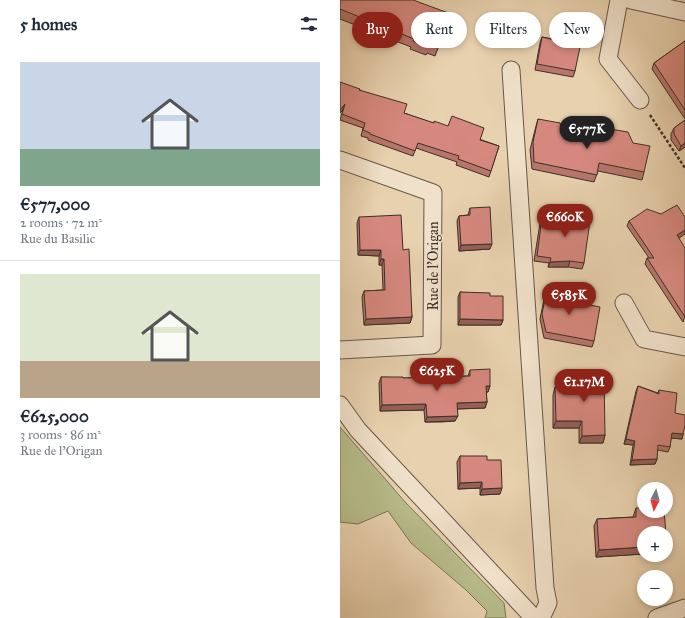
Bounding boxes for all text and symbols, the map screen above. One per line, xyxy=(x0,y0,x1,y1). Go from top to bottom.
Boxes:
chip: Buy xyxy=(352,12,403,48)
chip: Rent xyxy=(411,12,467,48)
chip: Filters xyxy=(475,12,541,48)
chip: New xyxy=(549,12,604,48)
icon: filters xyxy=(298,13,320,35)
text: 5 homes xyxy=(20,14,77,35)
icon: home xyxy=(134,88,206,160)
pin: €577K xyxy=(559,116,615,150)
text: €577K xyxy=(568,121,606,137)
text: €577,000 xyxy=(20,194,90,215)
pin: €660K xyxy=(537,204,593,238)
text: €660K xyxy=(546,209,584,225)
text: 2 rooms · 72 m² xyxy=(20,215,102,231)
street label: Rue de l'Origan xyxy=(425,221,442,310)
text: Rue du Basilic xyxy=(20,231,95,247)
pin: €585K xyxy=(541,282,597,316)
text: €585K xyxy=(551,287,587,303)
icon: home xyxy=(134,300,206,372)
pin: €625K xyxy=(409,358,465,392)
text: €625K xyxy=(419,363,455,379)
pin: €1.17M xyxy=(551,369,617,403)
text: €1.17M xyxy=(563,374,605,390)
text: €625,000 xyxy=(20,406,89,427)
text: 3 rooms · 86 m² xyxy=(20,427,101,443)
text: Rue de l'Origan xyxy=(20,443,103,459)
north arrow xyxy=(637,482,673,518)
map controls xyxy=(637,482,673,606)
button: + xyxy=(637,526,673,562)
button: − xyxy=(637,570,673,606)

